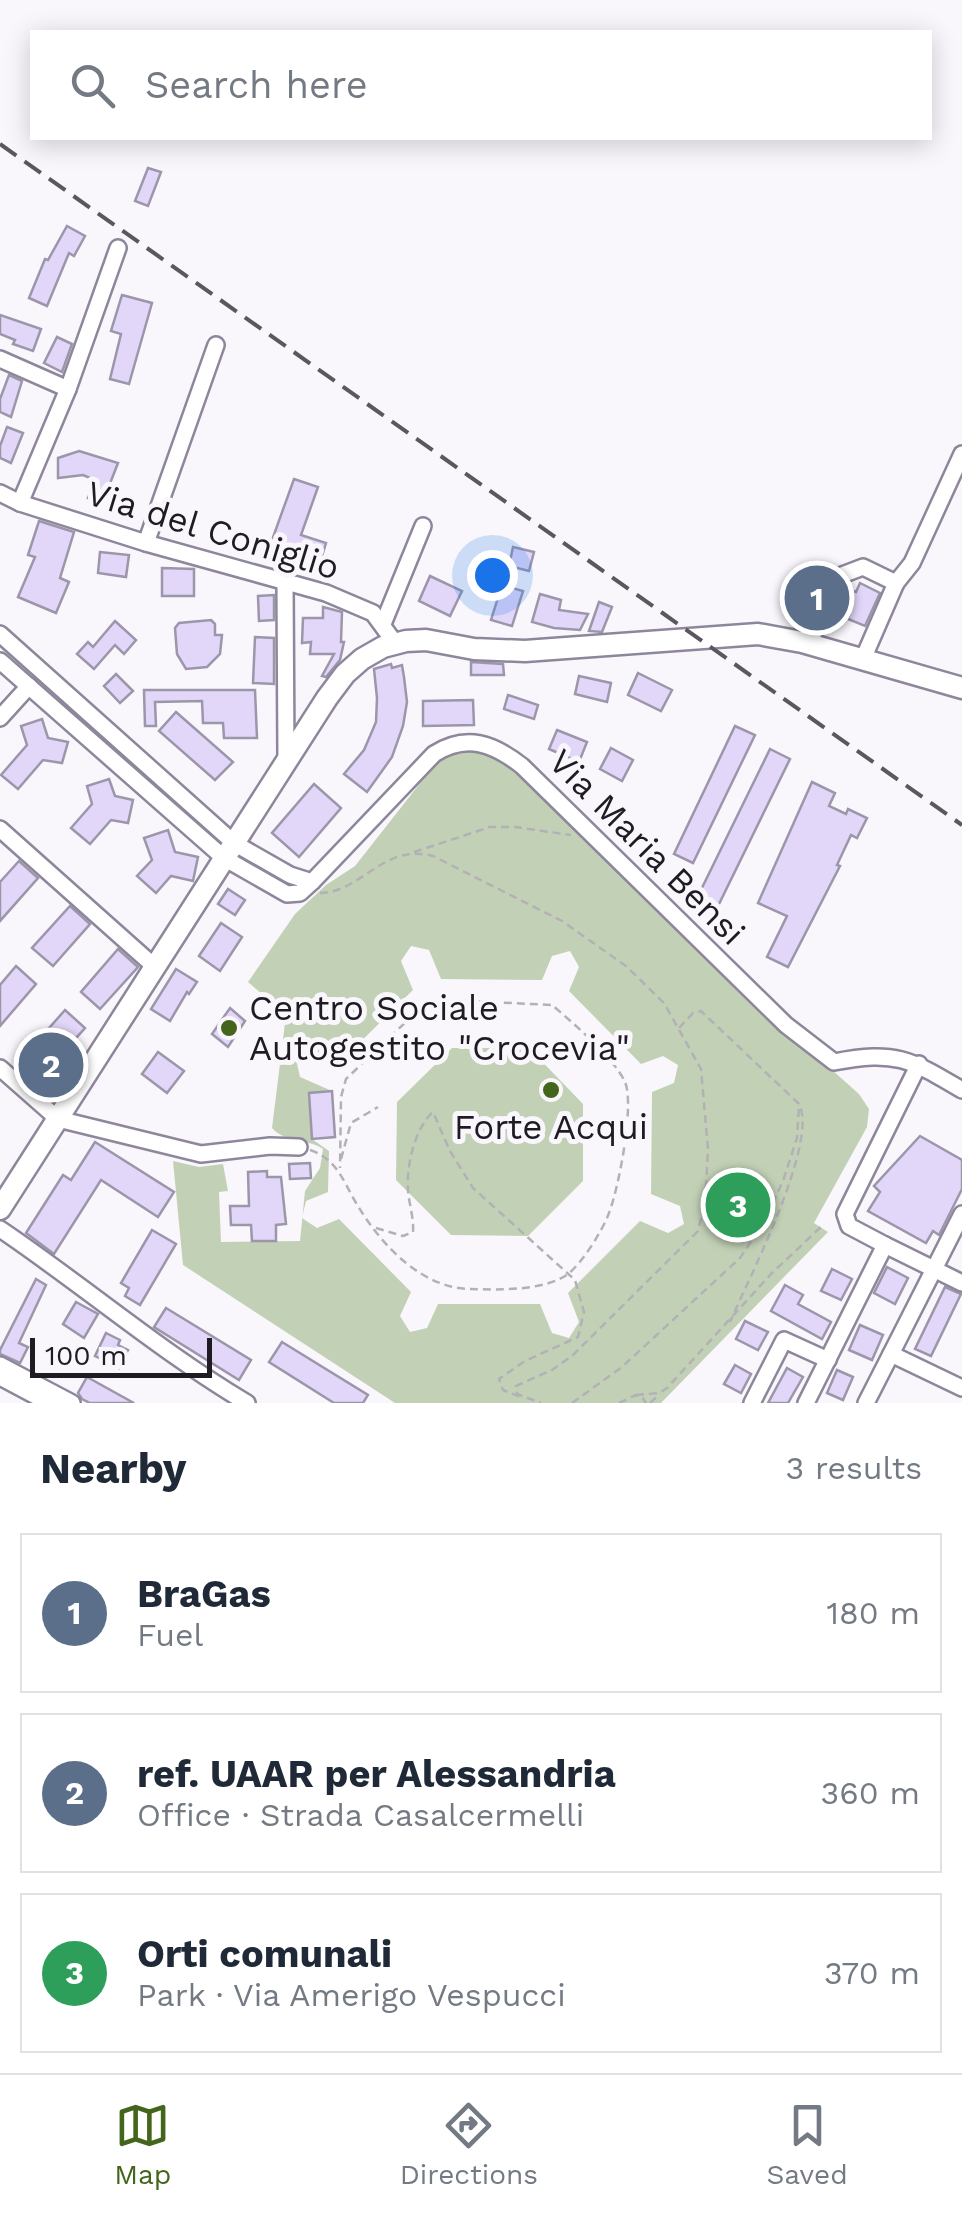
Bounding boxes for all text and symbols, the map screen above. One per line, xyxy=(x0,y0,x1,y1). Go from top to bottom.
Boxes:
search box xyxy=(30,30,932,140)
icon: search xyxy=(65,58,120,113)
text: Search here xyxy=(145,63,368,107)
street label: Via del Coniglio xyxy=(82,472,344,588)
your location xyxy=(467,550,518,601)
pin: 1 xyxy=(784,560,850,636)
street label: Via Maria Bensi xyxy=(540,740,754,954)
place label: Centro Sociale Autogestito "Crocevia" xyxy=(249,987,630,1069)
marker: Centro Sociale Autogestito "Crocevia" xyxy=(218,1017,240,1039)
pin: 2 xyxy=(18,1028,84,1102)
marker: Forte Acqui xyxy=(540,1079,562,1101)
place label: Forte Acqui xyxy=(454,1106,648,1148)
pin: 3 xyxy=(706,1168,770,1242)
scale bar xyxy=(30,1333,212,1378)
text: 100 m xyxy=(45,1339,127,1372)
text: Nearby xyxy=(40,1444,187,1493)
text: 3 results xyxy=(785,1449,922,1487)
text: BraGas xyxy=(137,1572,271,1616)
text: 1 xyxy=(68,1594,81,1632)
text: 180 m xyxy=(826,1594,920,1632)
text: Fuel xyxy=(137,1616,203,1654)
text: ref. UAAR per Alessandria xyxy=(137,1752,616,1796)
text: 2 xyxy=(65,1774,84,1812)
text: 360 m xyxy=(821,1774,920,1812)
text: Office · Strada Casalcermelli xyxy=(137,1796,584,1834)
text: Orti comunali xyxy=(137,1932,392,1976)
text: 3 xyxy=(65,1954,84,1992)
text: 370 m xyxy=(824,1954,920,1992)
text: Park · Via Amerigo Vespucci xyxy=(137,1976,566,2014)
tab: Map xyxy=(114,2098,171,2191)
tab: Directions xyxy=(400,2098,538,2191)
tab: Saved xyxy=(766,2098,848,2191)

